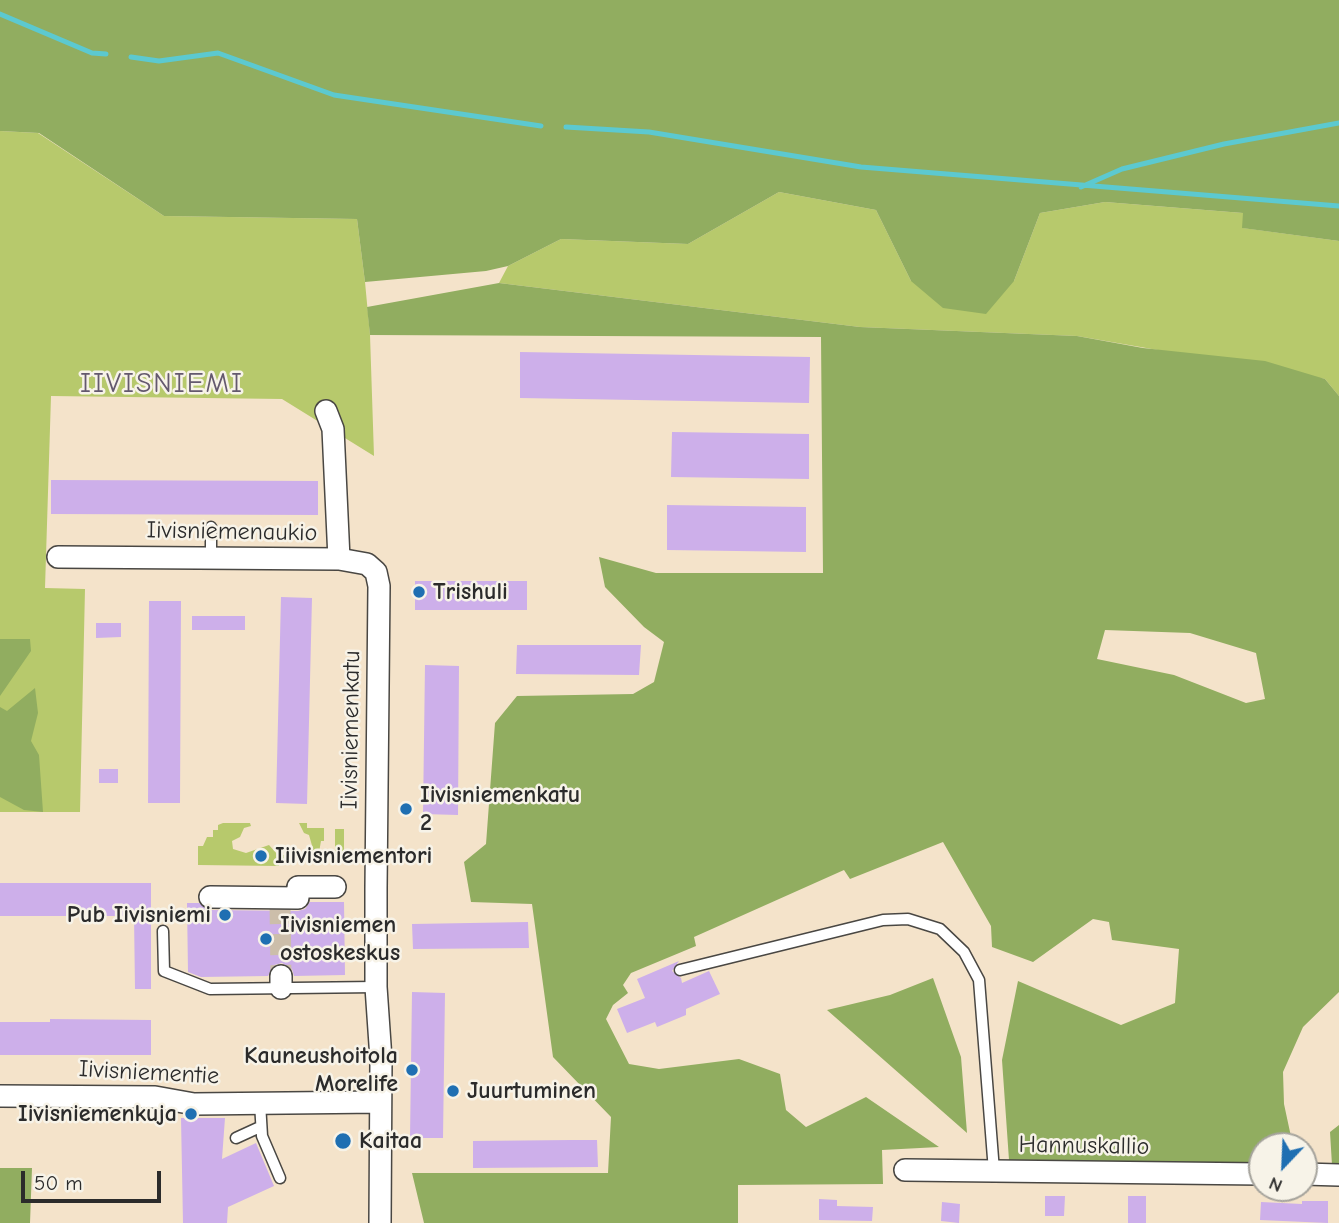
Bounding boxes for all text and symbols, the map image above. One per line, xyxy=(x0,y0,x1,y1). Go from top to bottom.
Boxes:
district label: IIVISNIEMI xyxy=(81,367,243,401)
street label: Iivisniemenaukio xyxy=(146,516,318,548)
place label: Trishuli xyxy=(433,578,508,606)
marker: Trishuli xyxy=(411,584,427,600)
street label: Iivisniemenkatu xyxy=(335,650,367,810)
place label: Iivisniemenkatu 2 xyxy=(420,781,580,837)
marker: Iivisniemenkatu 2 xyxy=(398,801,414,817)
place label: Iiivisniementori xyxy=(275,842,432,870)
marker: Iiivisniementori xyxy=(253,848,269,864)
place label: Pub Iivisniemi xyxy=(67,901,211,929)
marker: Pub Iivisniemi xyxy=(217,907,233,923)
place label: Iivisniemen ostoskeskus xyxy=(280,911,400,967)
marker: Iivisniemen ostoskeskus xyxy=(258,931,274,947)
place label: Kauneushoitola Morelife xyxy=(244,1042,398,1098)
street label: Iivisniementie xyxy=(78,1055,220,1091)
marker: Kauneushoitola Morelife xyxy=(404,1062,420,1078)
place label: Juurtuminen xyxy=(467,1077,596,1105)
marker: Juurtuminen xyxy=(445,1083,461,1099)
place label: Iivisniemenkuja xyxy=(18,1100,177,1128)
marker: Iivisniemenkuja xyxy=(183,1106,199,1122)
place label: Kaitaa xyxy=(359,1127,422,1155)
street label: Hannuskallio xyxy=(1018,1130,1150,1162)
marker: Kaitaa xyxy=(333,1131,353,1151)
north arrow xyxy=(1248,1132,1318,1202)
scale bar xyxy=(24,1156,164,1200)
text: 50 m xyxy=(34,1171,83,1195)
text: N xyxy=(1266,1172,1286,1197)

